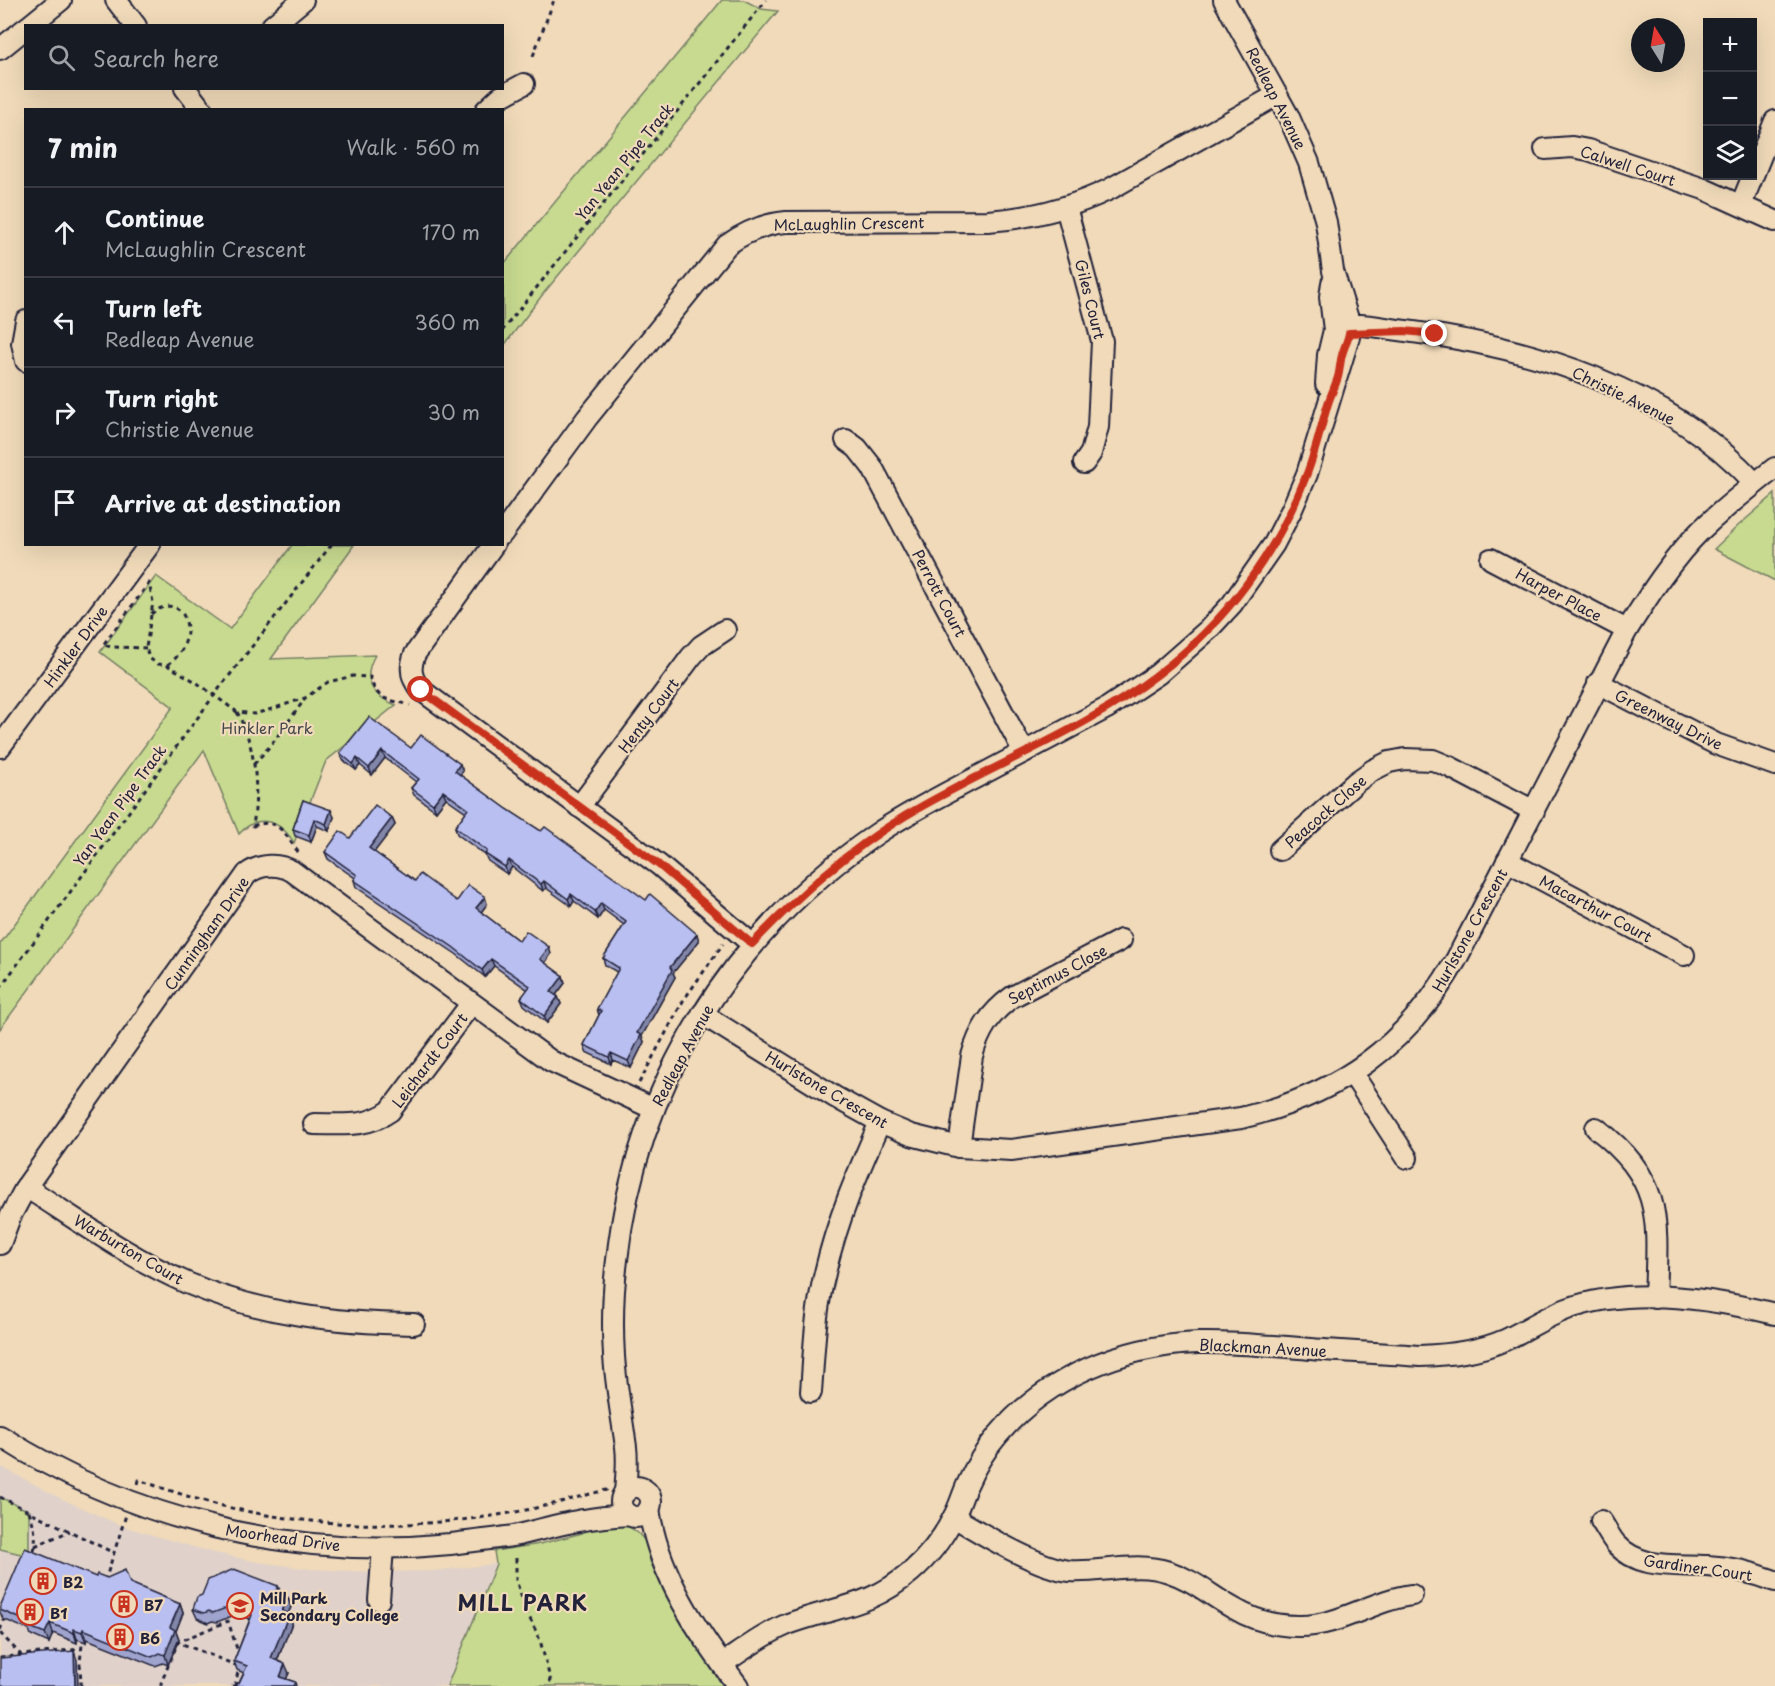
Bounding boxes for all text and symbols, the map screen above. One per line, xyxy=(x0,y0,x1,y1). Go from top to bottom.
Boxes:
north arrow xyxy=(1631,18,1685,72)
map controls xyxy=(1703,18,1757,180)
button: + xyxy=(1703,18,1757,72)
search box xyxy=(24,24,504,90)
icon: search xyxy=(45,41,78,74)
text: Search here xyxy=(93,41,219,74)
street label: Redleap Avenue xyxy=(1241,43,1313,153)
button: − xyxy=(1703,72,1757,126)
street label: Yan Yean Pipe Track xyxy=(569,97,679,225)
button: layers xyxy=(1703,126,1757,180)
text: 7 min xyxy=(48,128,118,167)
text: Walk · 560 m xyxy=(346,132,480,162)
street label: Calwell Court xyxy=(1577,139,1679,191)
text: Continue xyxy=(105,201,204,234)
street label: McLaughlin Crescent xyxy=(773,210,925,236)
icon: ahead xyxy=(48,216,81,249)
text: 170 m xyxy=(422,217,480,247)
text: McLaughlin Crescent xyxy=(105,234,306,264)
street label: Giles Court xyxy=(1070,257,1112,341)
text: Turn left xyxy=(105,291,202,324)
icon: left xyxy=(48,306,81,339)
text: 360 m xyxy=(414,307,480,337)
route end xyxy=(1421,320,1447,346)
text: Redleap Avenue xyxy=(105,324,254,354)
street label: Christie Avenue xyxy=(1569,360,1679,430)
text: Turn right xyxy=(105,381,218,414)
icon: right xyxy=(48,396,81,429)
text: 30 m xyxy=(427,397,480,427)
text: Christie Avenue xyxy=(105,414,254,444)
icon: arrive xyxy=(48,486,81,519)
text: Arrive at destination xyxy=(105,486,341,519)
street label: Perrott Court xyxy=(907,545,973,641)
street label: Harper Place xyxy=(1512,562,1606,626)
street label: Hinkler Drive xyxy=(37,600,113,692)
street label: Henty Court xyxy=(612,673,684,757)
route start xyxy=(407,676,433,702)
street label: Greenway Drive xyxy=(1611,683,1727,755)
park label: Hinkler Park xyxy=(221,716,313,739)
street label: Yan Yean Pipe Track xyxy=(67,739,171,871)
street label: Peacock Close xyxy=(1279,769,1371,853)
street label: Hurlstone Crescent xyxy=(1425,864,1513,996)
street label: Macarthur Court xyxy=(1536,869,1656,947)
street label: Cunningham Drive xyxy=(158,871,254,995)
street label: Septimus Close xyxy=(1003,938,1111,1010)
street label: Redleap Avenue xyxy=(646,1000,718,1110)
street label: Leichardt Court xyxy=(386,1008,472,1112)
street label: Hurlstone Crescent xyxy=(761,1045,893,1133)
street label: Warburton Court xyxy=(70,1208,188,1290)
street label: Blackman Avenue xyxy=(1199,1332,1327,1362)
street label: Moorhead Drive xyxy=(224,1518,342,1556)
street label: Gardiner Court xyxy=(1642,1548,1754,1586)
building icon: B2 xyxy=(28,1566,58,1596)
place label: B2 xyxy=(63,1570,83,1593)
place label: Mill Park Secondary College xyxy=(260,1586,399,1626)
district label: MILL PARK xyxy=(458,1586,589,1618)
building icon: B7 xyxy=(109,1589,139,1619)
school or university icon: Mill Park Secondary College xyxy=(225,1591,255,1621)
place label: B7 xyxy=(144,1593,163,1616)
building icon: B1 xyxy=(15,1597,45,1627)
place label: B1 xyxy=(50,1601,67,1624)
building icon: B6 xyxy=(105,1622,135,1652)
place label: B6 xyxy=(140,1626,160,1649)

